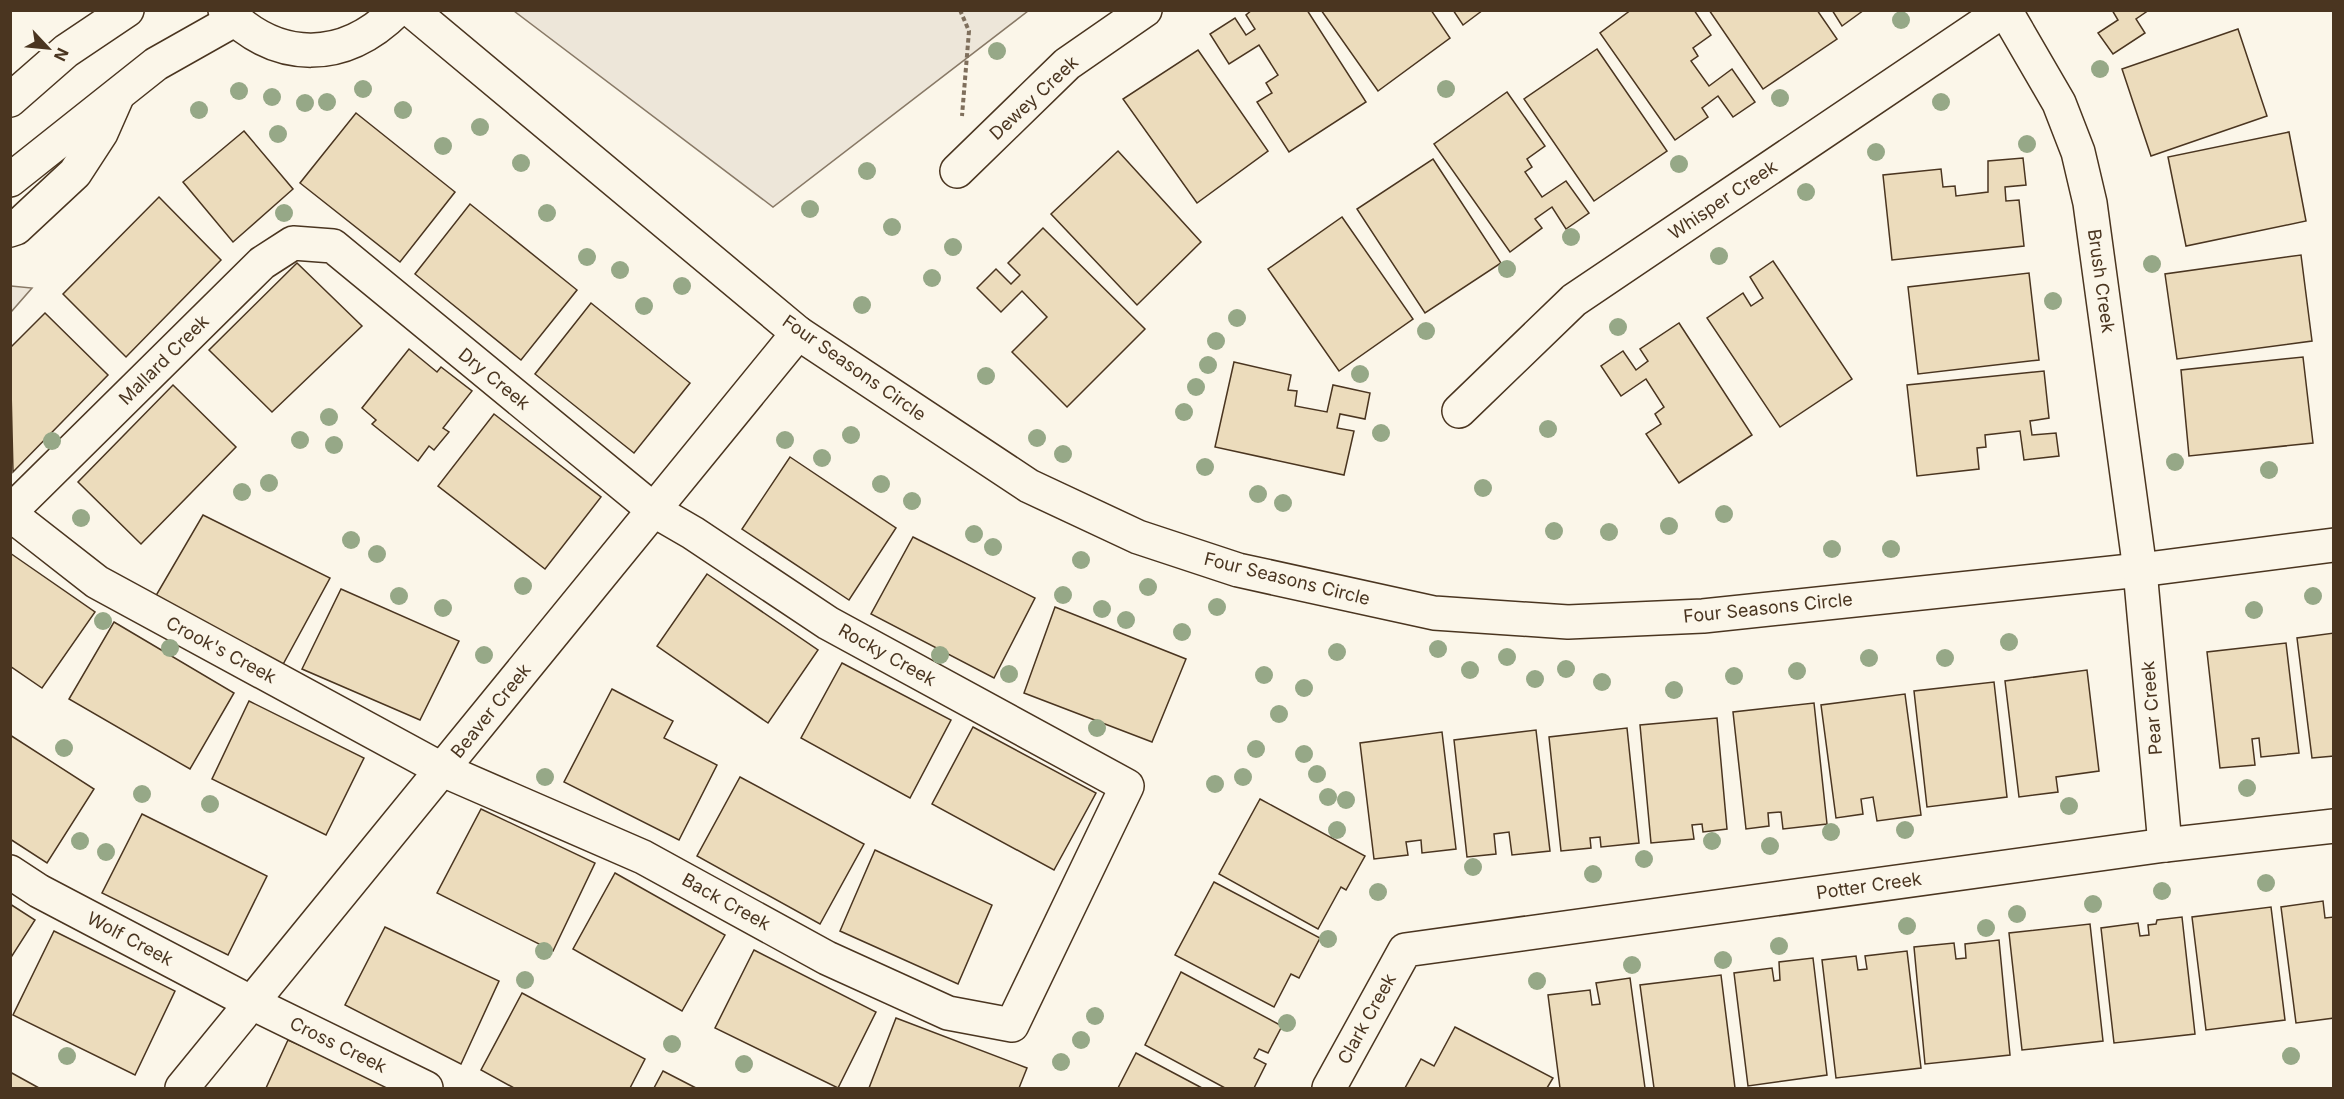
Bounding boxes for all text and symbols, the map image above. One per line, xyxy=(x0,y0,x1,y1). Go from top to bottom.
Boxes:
north arrow xyxy=(18,18,78,78)
text: N xyxy=(50,45,73,64)
street label: Dewey Creek xyxy=(985,51,1082,144)
street label: Whisper Creek xyxy=(1665,156,1781,244)
street label: Brush Creek xyxy=(2084,228,2119,334)
street label: Mallard Creek xyxy=(114,310,213,409)
street label: Four Seasons Circle xyxy=(779,310,930,425)
street label: Dry Creek xyxy=(454,343,534,414)
street label: Four Seasons Circle xyxy=(1202,548,1372,609)
street label: Four Seasons Circle xyxy=(1682,588,1854,627)
street label: Crook's Creek xyxy=(163,612,280,687)
street label: Rocky Creek xyxy=(835,619,940,690)
street label: Beaver Creek xyxy=(446,659,535,762)
street label: Pear Creek xyxy=(2137,660,2166,756)
street label: Potter Creek xyxy=(1815,868,1923,903)
street label: Back Creek xyxy=(678,869,774,934)
street label: Wolf Creek xyxy=(84,907,177,970)
street label: Clark Creek xyxy=(1333,970,1400,1068)
street label: Cross Creek xyxy=(286,1012,390,1077)

